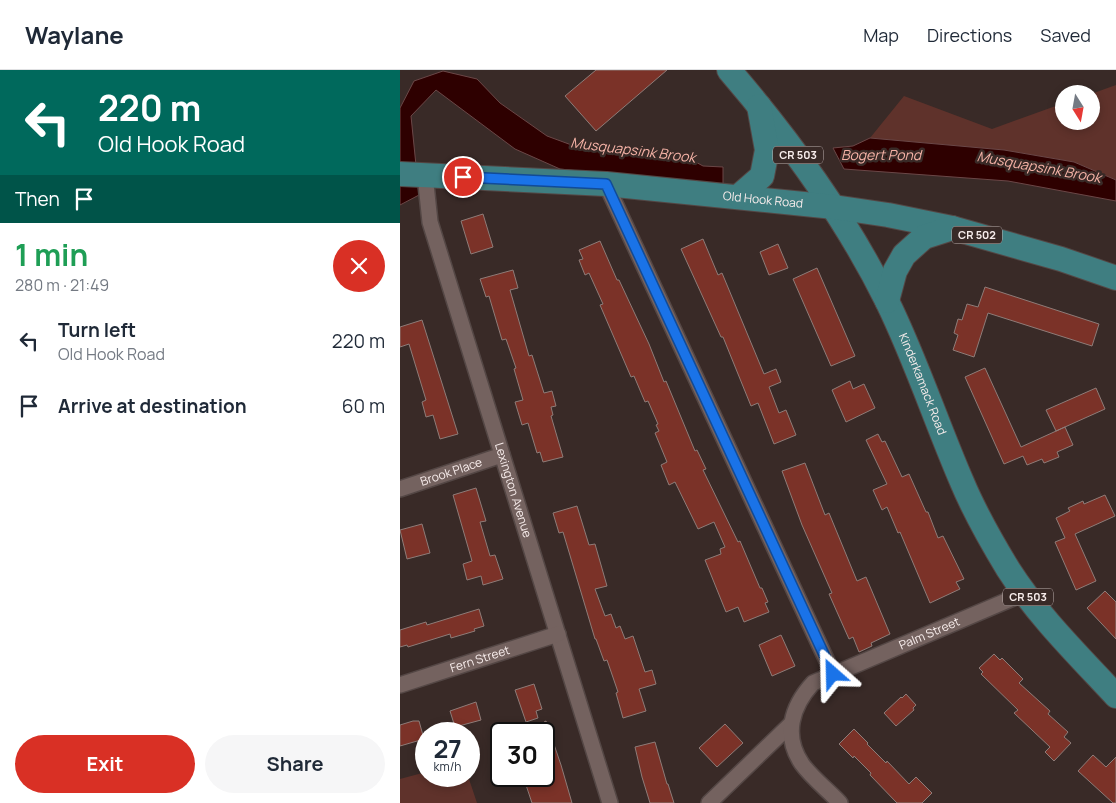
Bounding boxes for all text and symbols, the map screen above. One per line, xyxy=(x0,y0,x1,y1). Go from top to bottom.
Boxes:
text: Waylane xyxy=(25,18,124,51)
text: Map xyxy=(863,23,899,47)
text: Directions xyxy=(927,23,1012,47)
text: Saved xyxy=(1040,23,1091,47)
text: 220 m xyxy=(98,84,201,132)
north arrow xyxy=(1055,85,1100,130)
map controls xyxy=(1055,85,1100,130)
icon: left xyxy=(15,90,80,155)
text: Old Hook Road xyxy=(98,129,245,159)
water label: Musquapsink Brook xyxy=(570,132,699,167)
water label: Bogert Pond xyxy=(841,145,923,164)
road number: CR 503 xyxy=(773,146,823,164)
water label: Musquapsink Brook xyxy=(976,146,1105,187)
pin xyxy=(442,156,484,198)
icon: arrive xyxy=(449,163,477,191)
icon: arrive xyxy=(70,185,98,213)
text: Then xyxy=(15,186,60,212)
street label: Old Hook Road xyxy=(722,187,804,212)
road number: CR 502 xyxy=(952,226,1002,244)
text: 1 min xyxy=(15,234,88,275)
button: close xyxy=(333,240,385,292)
text: 280 m · 21:49 xyxy=(15,274,109,296)
text: Turn left xyxy=(58,317,136,343)
icon: left xyxy=(15,327,43,355)
text: 220 m xyxy=(332,328,385,354)
street label: Kinderkamack Road xyxy=(895,330,951,437)
text: Old Hook Road xyxy=(58,343,165,365)
icon: arrive xyxy=(15,392,43,420)
text: Arrive at destination xyxy=(58,393,247,419)
text: 60 m xyxy=(342,393,385,419)
street label: Lexington Avenue xyxy=(491,440,536,540)
street label: Brook Place xyxy=(418,453,484,490)
road number: CR 503 xyxy=(1003,588,1053,606)
street label: Palm Street xyxy=(896,613,962,654)
street label: Fern Street xyxy=(448,641,512,676)
position arrow xyxy=(806,647,858,699)
speed limit sign: 30 xyxy=(490,722,555,787)
text: 27 xyxy=(433,731,462,766)
button: Exit xyxy=(15,735,195,793)
button: Share xyxy=(205,735,385,793)
text: km/h xyxy=(434,758,461,775)

